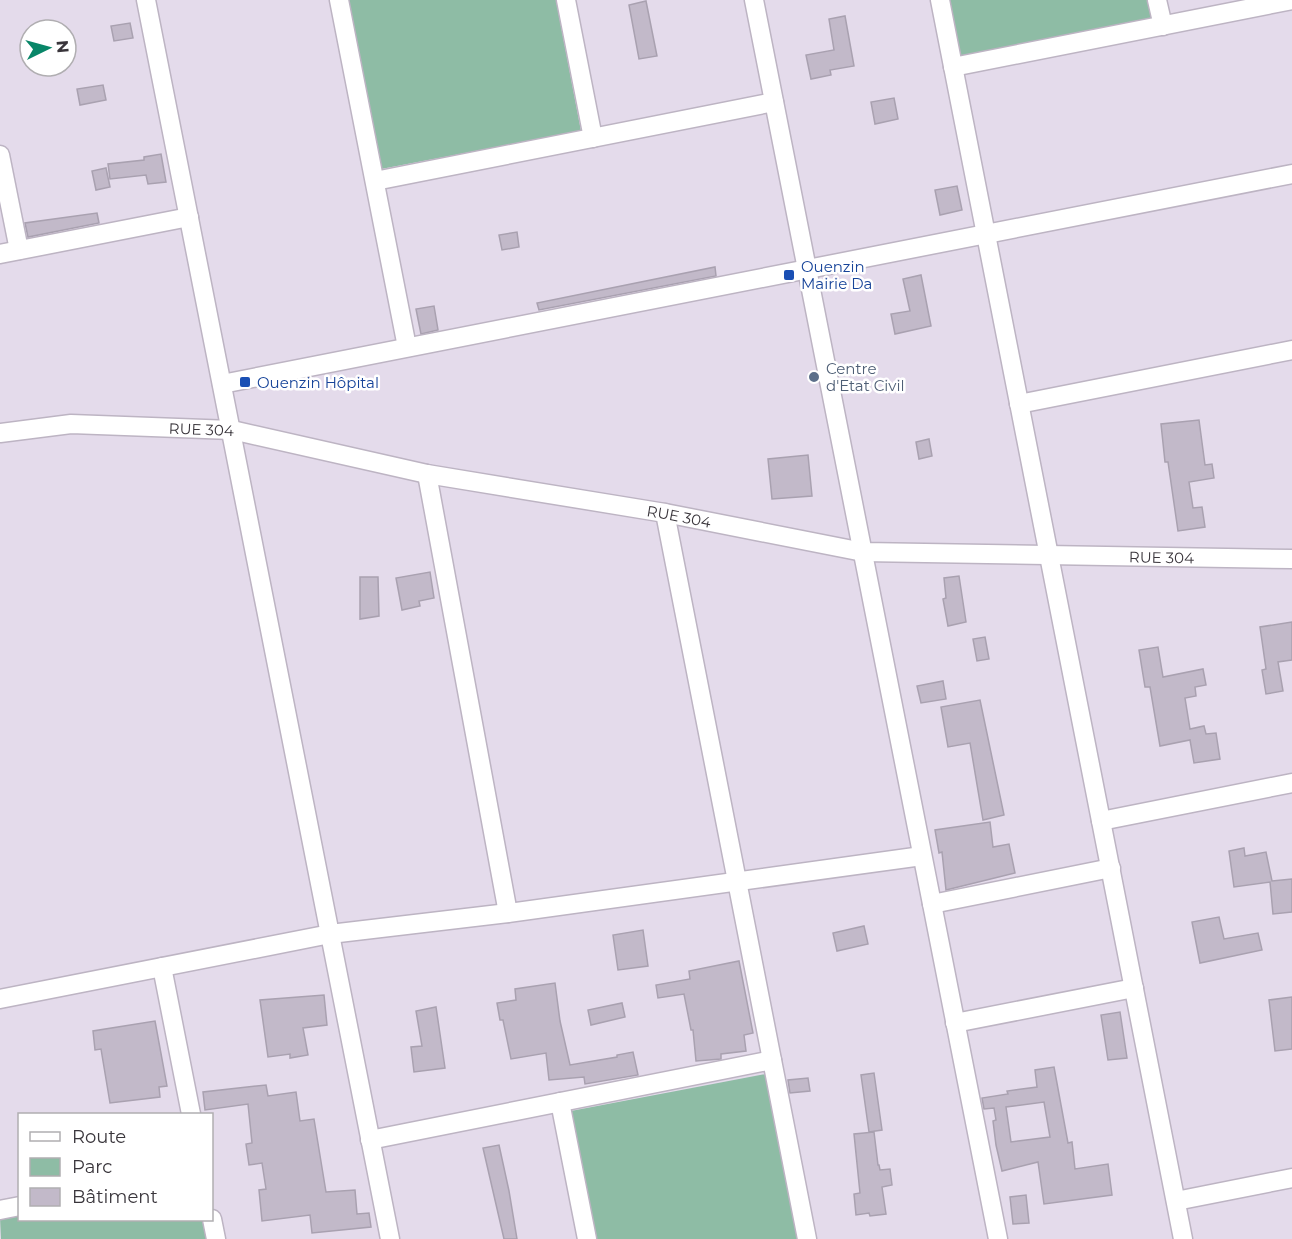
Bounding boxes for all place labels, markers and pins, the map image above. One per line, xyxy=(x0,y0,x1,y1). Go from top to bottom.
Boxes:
place label: Ouenzin Mairie Da xyxy=(801,257,872,293)
marker: Ouenzin Mairie Da xyxy=(782,268,796,282)
place label: Centre d'Etat Civil xyxy=(826,359,905,395)
marker: Centre d'Etat Civil xyxy=(807,370,821,384)
place label: Ouenzin Hôpital xyxy=(257,373,379,392)
marker: Ouenzin Hôpital xyxy=(238,375,252,389)

